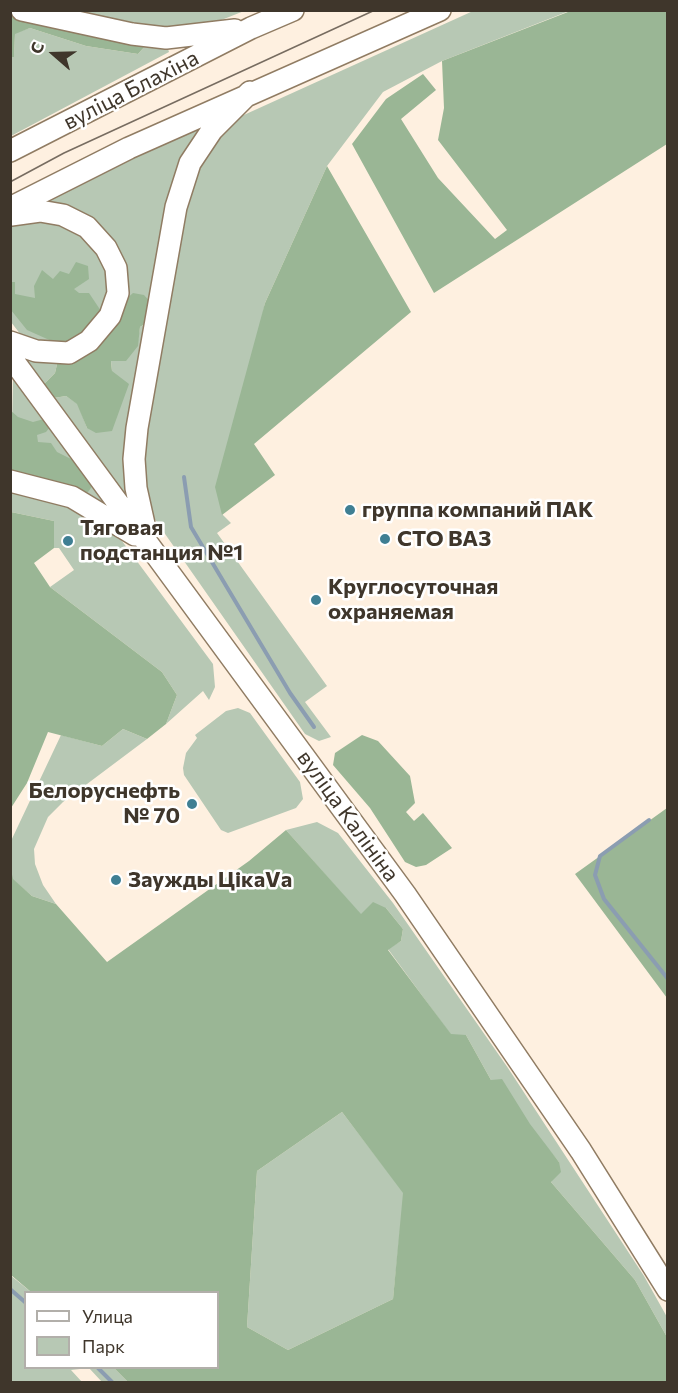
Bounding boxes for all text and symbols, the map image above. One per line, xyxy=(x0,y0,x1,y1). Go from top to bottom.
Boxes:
north arrow xyxy=(24,24,84,84)
text: С xyxy=(26,39,47,56)
street label: вуліца Блахіна xyxy=(59,45,203,135)
place label: группа компаний ПАК xyxy=(362,497,593,523)
marker: группа компаний ПАК xyxy=(343,503,357,517)
place label: Тяговая подстанция №1 xyxy=(80,515,243,566)
place label: СТО ВАЗ xyxy=(397,526,491,552)
marker: СТО ВАЗ xyxy=(378,532,392,546)
marker: Тяговая подстанция №1 xyxy=(61,534,75,548)
place label: Круглосуточная охраняемая xyxy=(328,574,498,626)
marker: Круглосуточная охраняемая xyxy=(309,593,323,607)
street label: вуліца Калініна xyxy=(292,745,404,887)
place label: Белоруснефть № 70 xyxy=(28,778,180,830)
marker: Белоруснефть № 70 xyxy=(185,797,199,811)
place label: Заужды ЦікаVа xyxy=(128,867,292,893)
marker: Заужды ЦікаVа xyxy=(109,873,123,887)
legend xyxy=(24,1291,219,1369)
text: Улица xyxy=(82,1305,133,1327)
text: Парк xyxy=(82,1335,125,1357)

